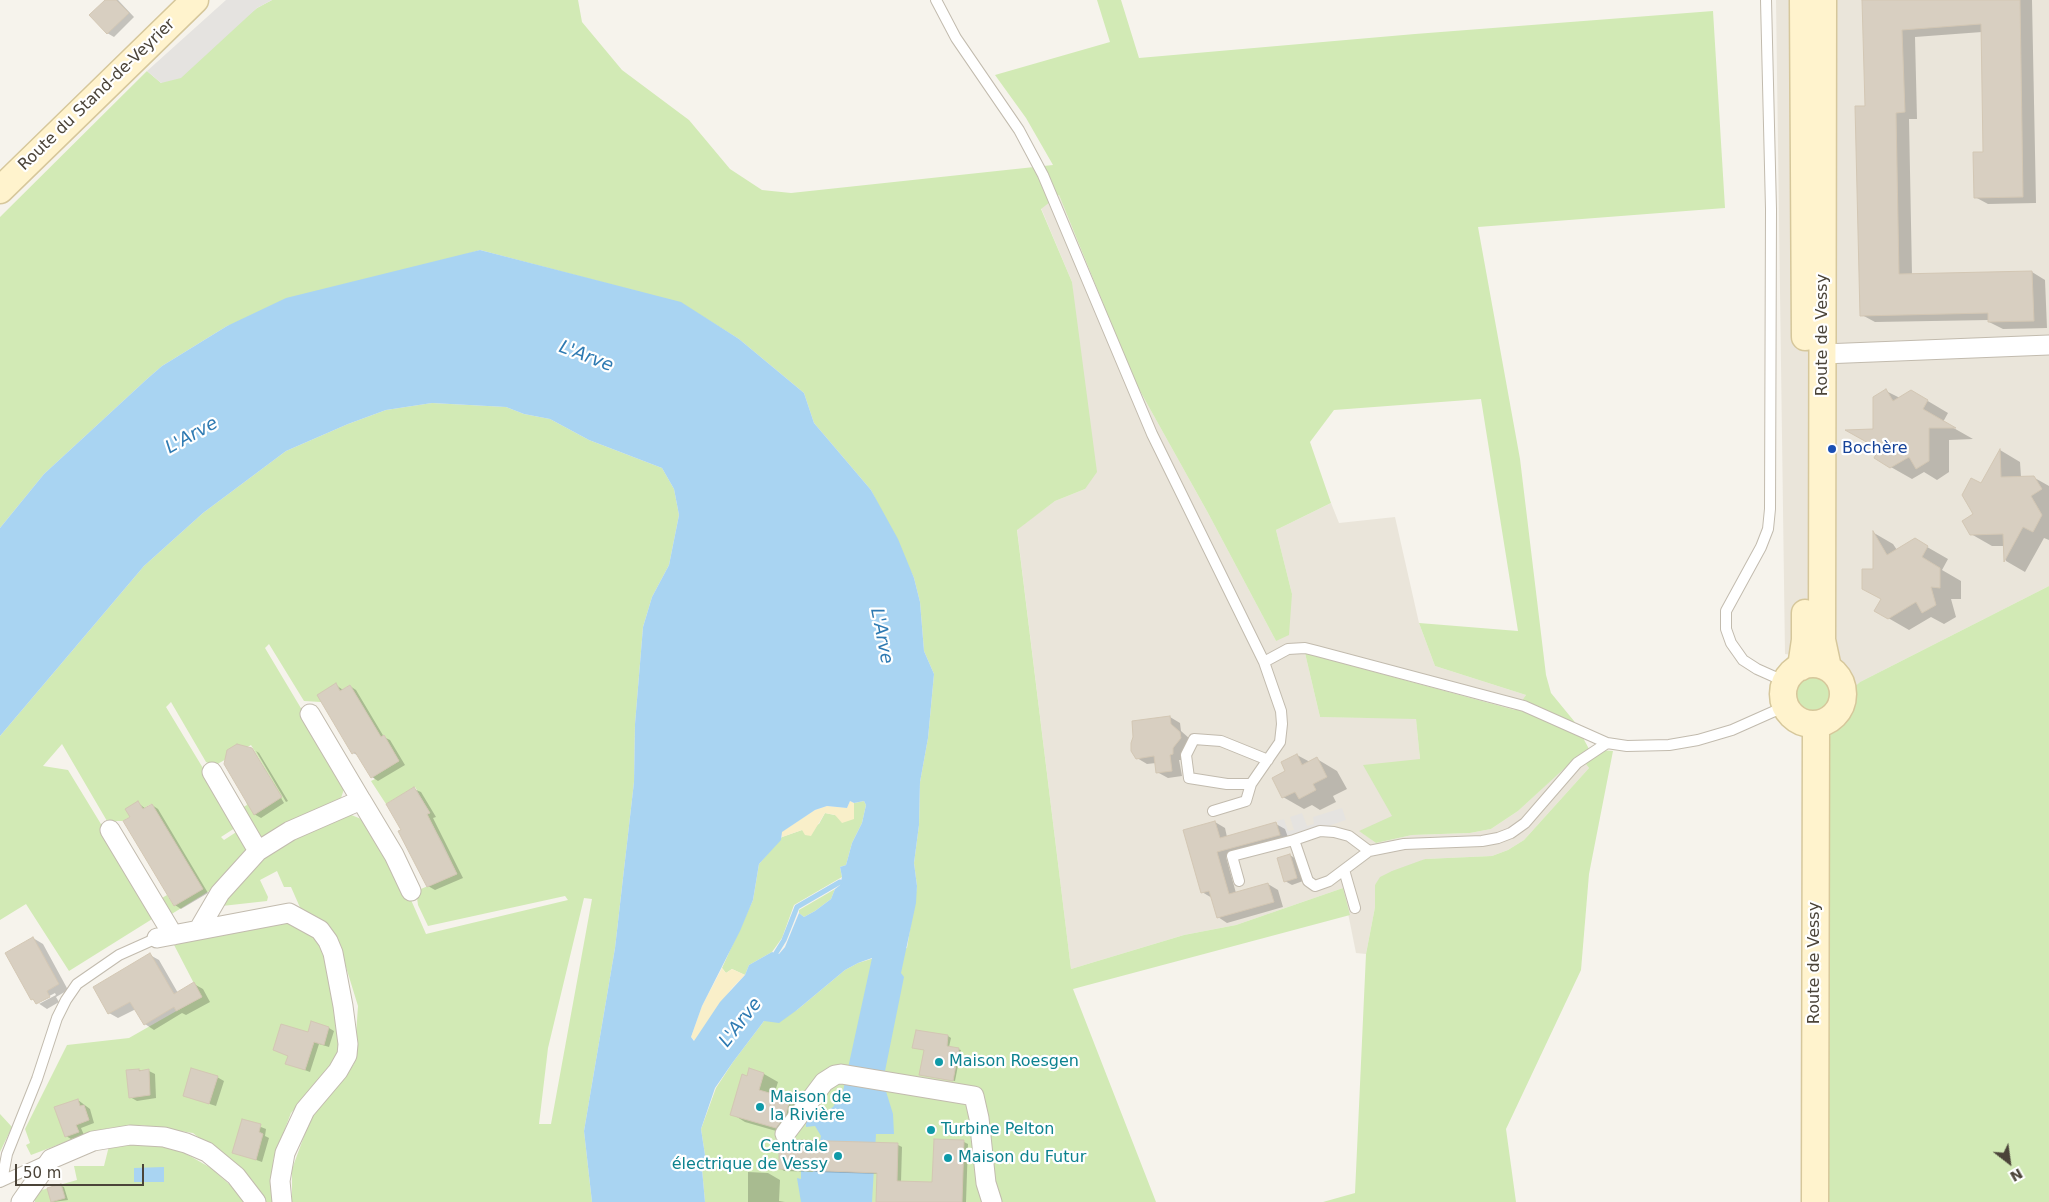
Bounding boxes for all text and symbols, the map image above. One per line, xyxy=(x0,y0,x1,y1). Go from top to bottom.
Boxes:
street label: Route du Stand-de-Veyrier xyxy=(15,15,179,175)
street label: Route de Vessy xyxy=(1813,274,1833,396)
water label: L'Arve xyxy=(556,337,616,377)
water label: L'Arve xyxy=(162,413,222,459)
place label: Bochère xyxy=(1842,439,1908,459)
marker: Bochère xyxy=(1826,443,1838,455)
water label: L'Arve xyxy=(865,606,897,666)
street label: Route de Vessy xyxy=(1805,902,1825,1024)
water label: L'Arve xyxy=(715,994,767,1052)
place label: Maison Roesgen xyxy=(949,1052,1079,1072)
marker: Maison Roesgen xyxy=(933,1056,945,1068)
place label: Maison de la Rivière xyxy=(770,1088,851,1126)
marker: Maison de la Rivière xyxy=(754,1101,766,1113)
place label: Turbine Pelton xyxy=(941,1120,1054,1140)
marker: Turbine Pelton xyxy=(925,1124,937,1136)
place label: Centrale électrique de Vessy xyxy=(672,1137,828,1175)
north arrow xyxy=(1984,1137,2034,1187)
place label: Maison du Futur xyxy=(958,1148,1086,1168)
marker: Centrale électrique de Vessy xyxy=(832,1150,844,1162)
marker: Maison du Futur xyxy=(942,1152,954,1164)
scale bar xyxy=(18,1154,146,1186)
text: 50 m xyxy=(23,1164,61,1182)
text: N xyxy=(2007,1165,2026,1185)

